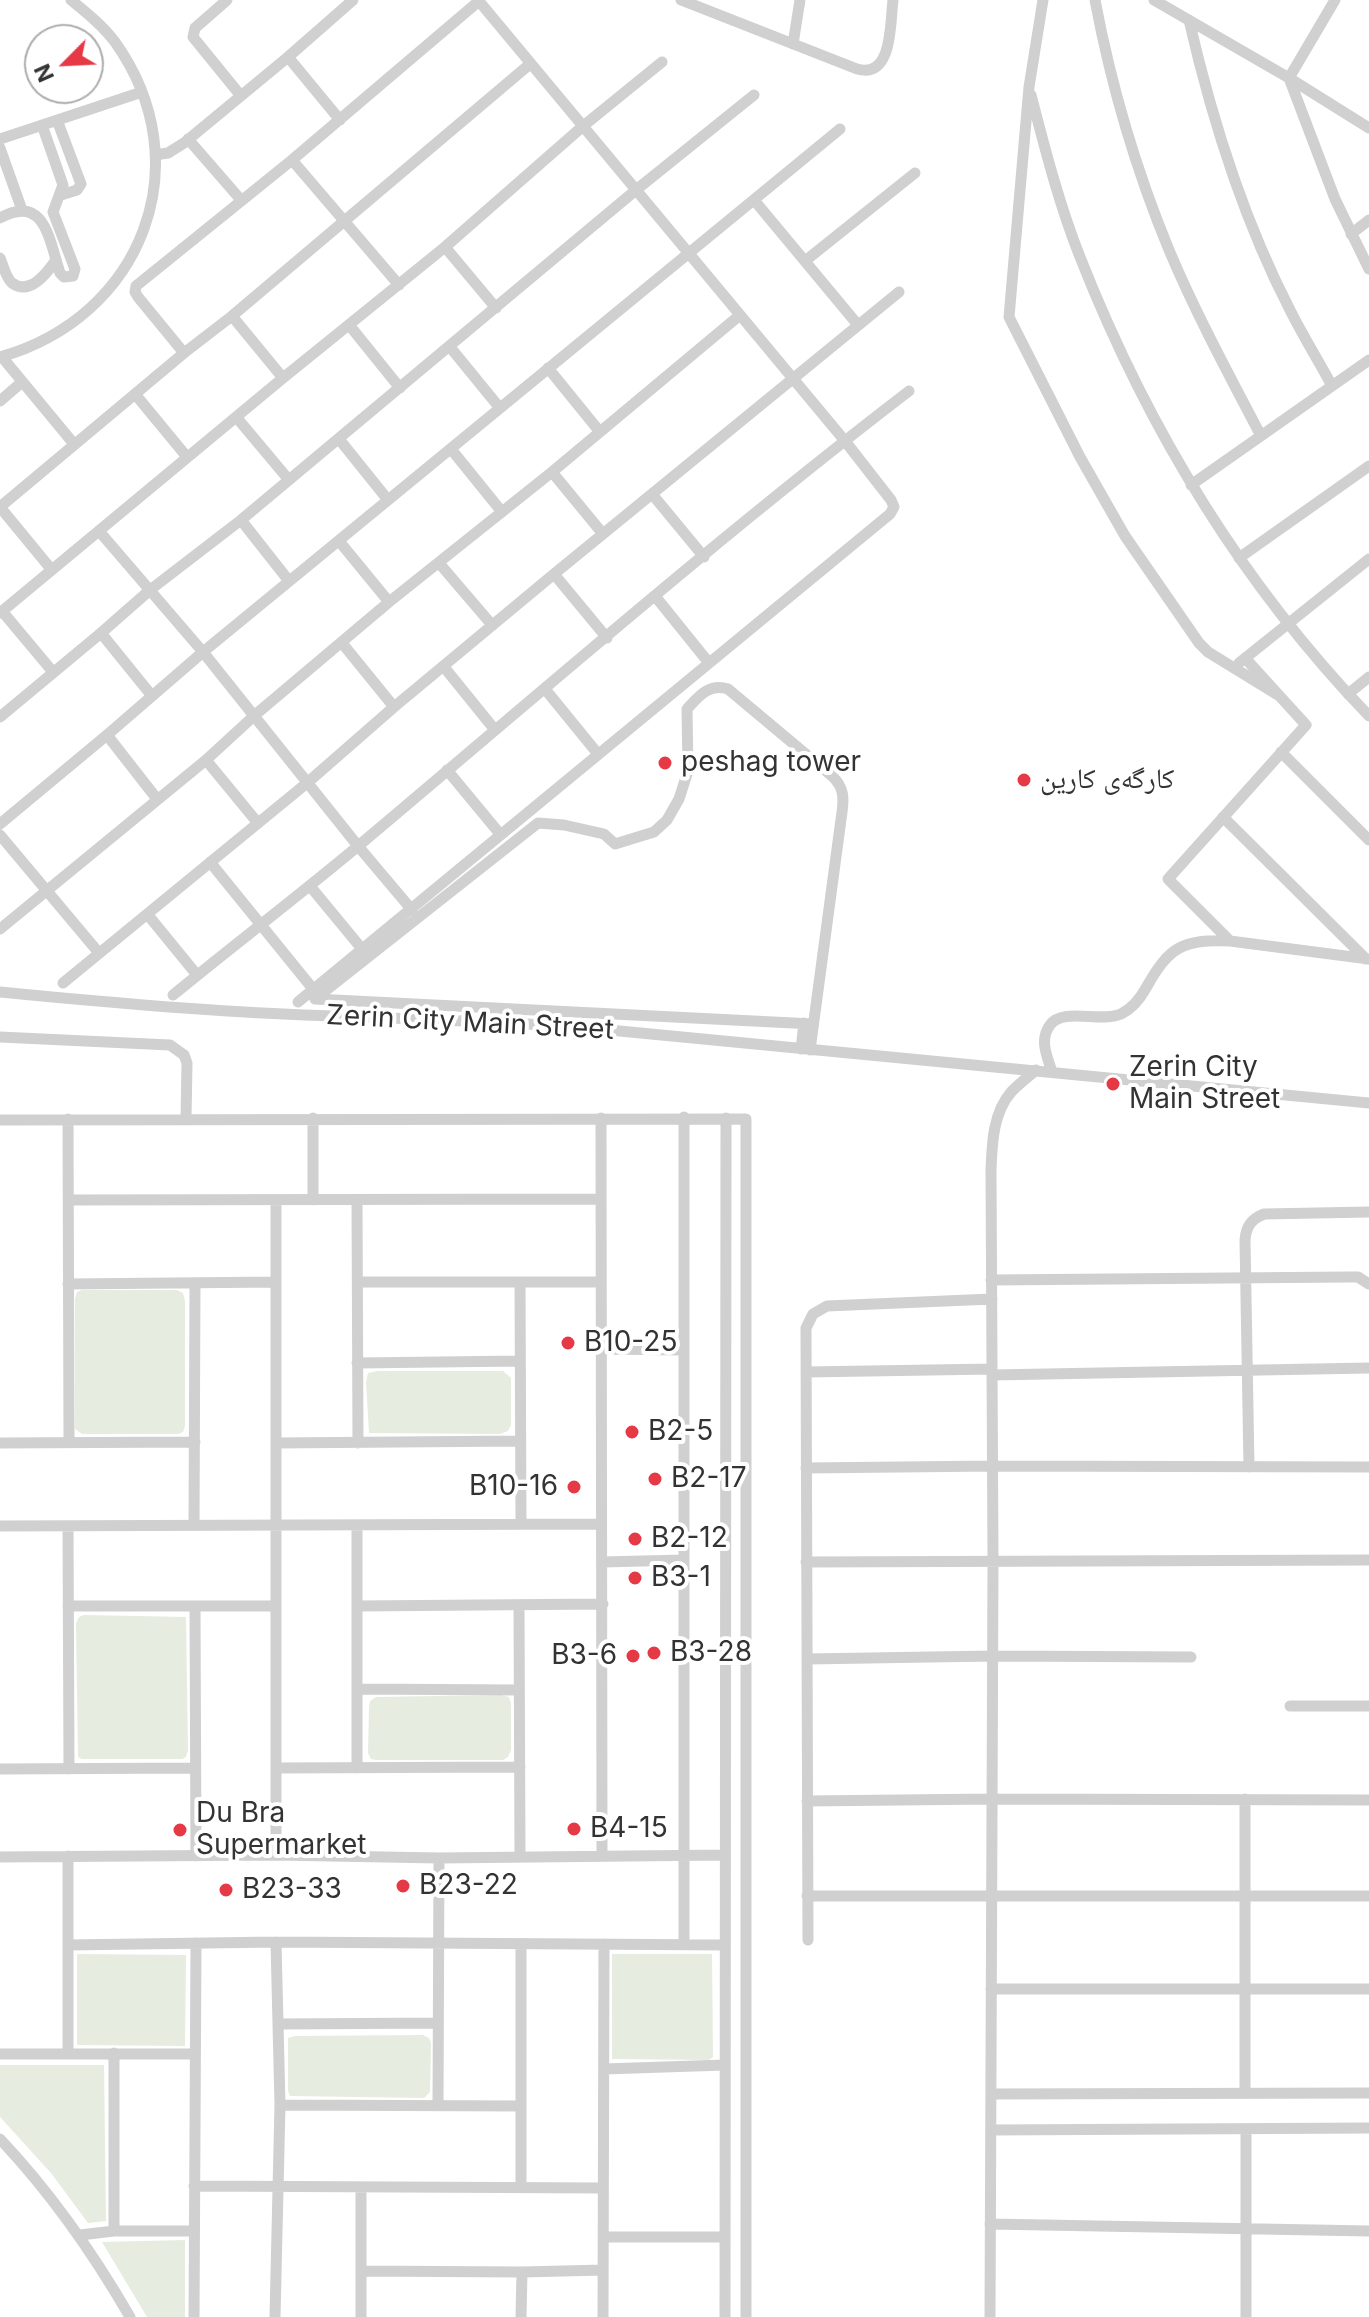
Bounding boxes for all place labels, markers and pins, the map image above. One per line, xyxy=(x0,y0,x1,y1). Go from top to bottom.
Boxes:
place label: peshag tower xyxy=(681,746,861,780)
marker: peshag tower xyxy=(656,754,674,772)
place label: کارگەی کارین xyxy=(1040,763,1174,797)
marker: کارگەی کارین xyxy=(1015,771,1033,789)
place label: Zerin City Main Street xyxy=(1129,1051,1280,1117)
marker: Zerin City Main Street xyxy=(1104,1075,1122,1093)
place label: B10-25 xyxy=(584,1326,677,1360)
marker: B10-25 xyxy=(559,1334,577,1352)
place label: B2-5 xyxy=(648,1415,713,1449)
marker: B2-5 xyxy=(623,1423,641,1441)
place label: B2-17 xyxy=(671,1462,747,1496)
place label: B10-16 xyxy=(469,1470,558,1504)
marker: B2-17 xyxy=(646,1470,664,1488)
marker: B10-16 xyxy=(565,1478,583,1496)
place label: B2-12 xyxy=(651,1522,728,1556)
marker: B2-12 xyxy=(626,1530,644,1548)
place label: B3-1 xyxy=(651,1561,711,1595)
marker: B3-1 xyxy=(626,1569,644,1587)
place label: B3-28 xyxy=(670,1636,752,1670)
place label: B3-6 xyxy=(551,1639,617,1673)
marker: B3-28 xyxy=(645,1644,663,1662)
marker: B3-6 xyxy=(624,1647,642,1665)
place label: Du Bra Supermarket xyxy=(196,1797,366,1863)
place label: B4-15 xyxy=(590,1812,668,1846)
marker: B4-15 xyxy=(565,1820,583,1838)
marker: Du Bra Supermarket xyxy=(171,1821,189,1839)
place label: B23-22 xyxy=(419,1869,518,1903)
place label: B23-33 xyxy=(242,1873,342,1907)
marker: B23-22 xyxy=(394,1877,412,1895)
marker: B23-33 xyxy=(217,1881,235,1899)

